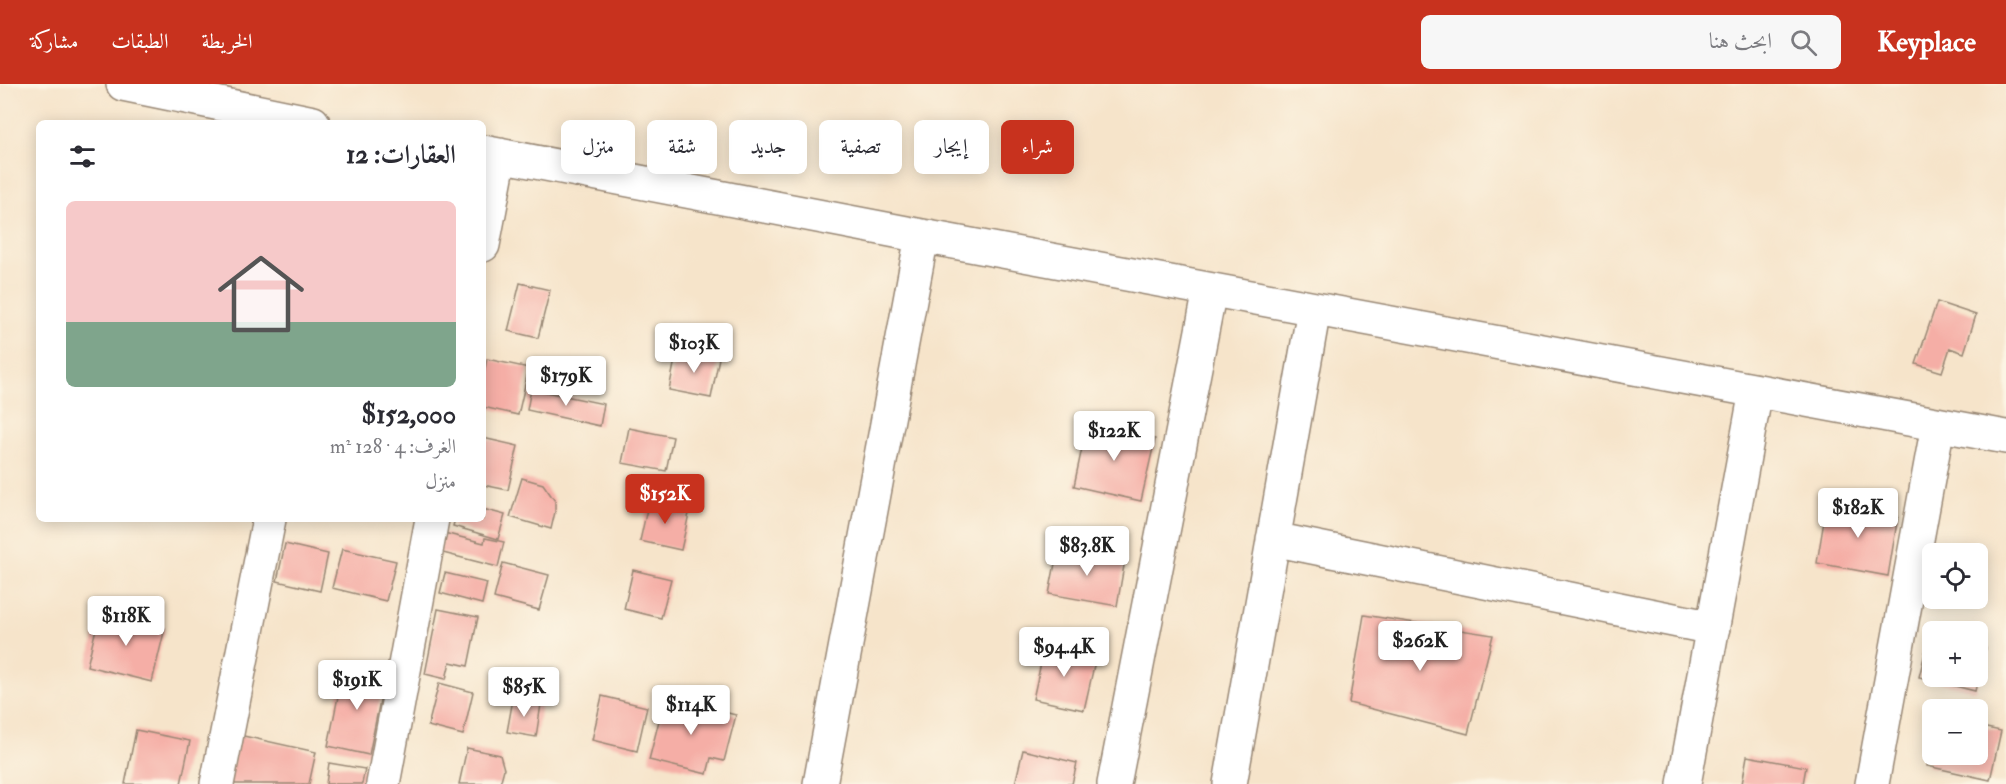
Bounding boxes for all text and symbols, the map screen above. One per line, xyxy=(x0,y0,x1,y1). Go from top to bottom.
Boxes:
search box xyxy=(1421,15,1841,69)
text: Keyplace xyxy=(1877,25,1976,60)
icon: search xyxy=(1787,26,1820,59)
text: ابحث هنا xyxy=(1709,27,1772,55)
text: مشاركة xyxy=(30,28,78,55)
text: الطبقات xyxy=(111,28,168,55)
text: الخريطة xyxy=(201,28,253,55)
chip: منزل xyxy=(561,120,635,174)
chip: شقة xyxy=(647,120,717,174)
chip: جديد xyxy=(729,120,807,174)
chip: تصفية xyxy=(819,120,902,174)
chip: إيجار xyxy=(914,120,989,174)
chip: شراء xyxy=(1001,120,1074,174)
text: العقارات: 12 xyxy=(346,139,456,171)
icon: filters xyxy=(66,140,99,173)
icon: home xyxy=(207,240,315,348)
pin: $103K xyxy=(652,323,736,374)
text: $103K xyxy=(669,330,719,355)
pin: $179K xyxy=(524,356,608,407)
text: $179K xyxy=(540,363,592,388)
text: $152,000 xyxy=(361,399,456,431)
pin: $122K xyxy=(1072,411,1156,462)
text: $122K xyxy=(1088,418,1140,443)
text: الغرف: 4 · 128 m² xyxy=(330,434,456,459)
text: منزل xyxy=(425,469,456,494)
pin: $152K xyxy=(623,474,707,525)
text: $152K xyxy=(639,481,691,506)
pin: $182K xyxy=(1816,488,1900,539)
text: $182K xyxy=(1832,495,1884,520)
pin: $83.8K xyxy=(1038,526,1136,577)
text: $83.8K xyxy=(1059,533,1115,558)
map controls xyxy=(1922,543,1988,765)
button: locate xyxy=(1922,543,1988,609)
pin: $118K xyxy=(84,596,168,647)
text: $118K xyxy=(102,603,150,628)
pin: $262K xyxy=(1378,621,1462,672)
button: + xyxy=(1922,621,1988,687)
pin: $94.4K xyxy=(1015,627,1113,678)
text: $262K xyxy=(1392,628,1448,653)
text: $94.4K xyxy=(1033,634,1095,659)
pin: $191K xyxy=(315,660,399,711)
text: $191K xyxy=(332,667,382,692)
pin: $85K xyxy=(488,667,560,718)
text: $85K xyxy=(502,674,546,699)
pin: $114K xyxy=(649,685,733,736)
text: $114K xyxy=(666,692,716,717)
button: − xyxy=(1922,699,1988,765)

